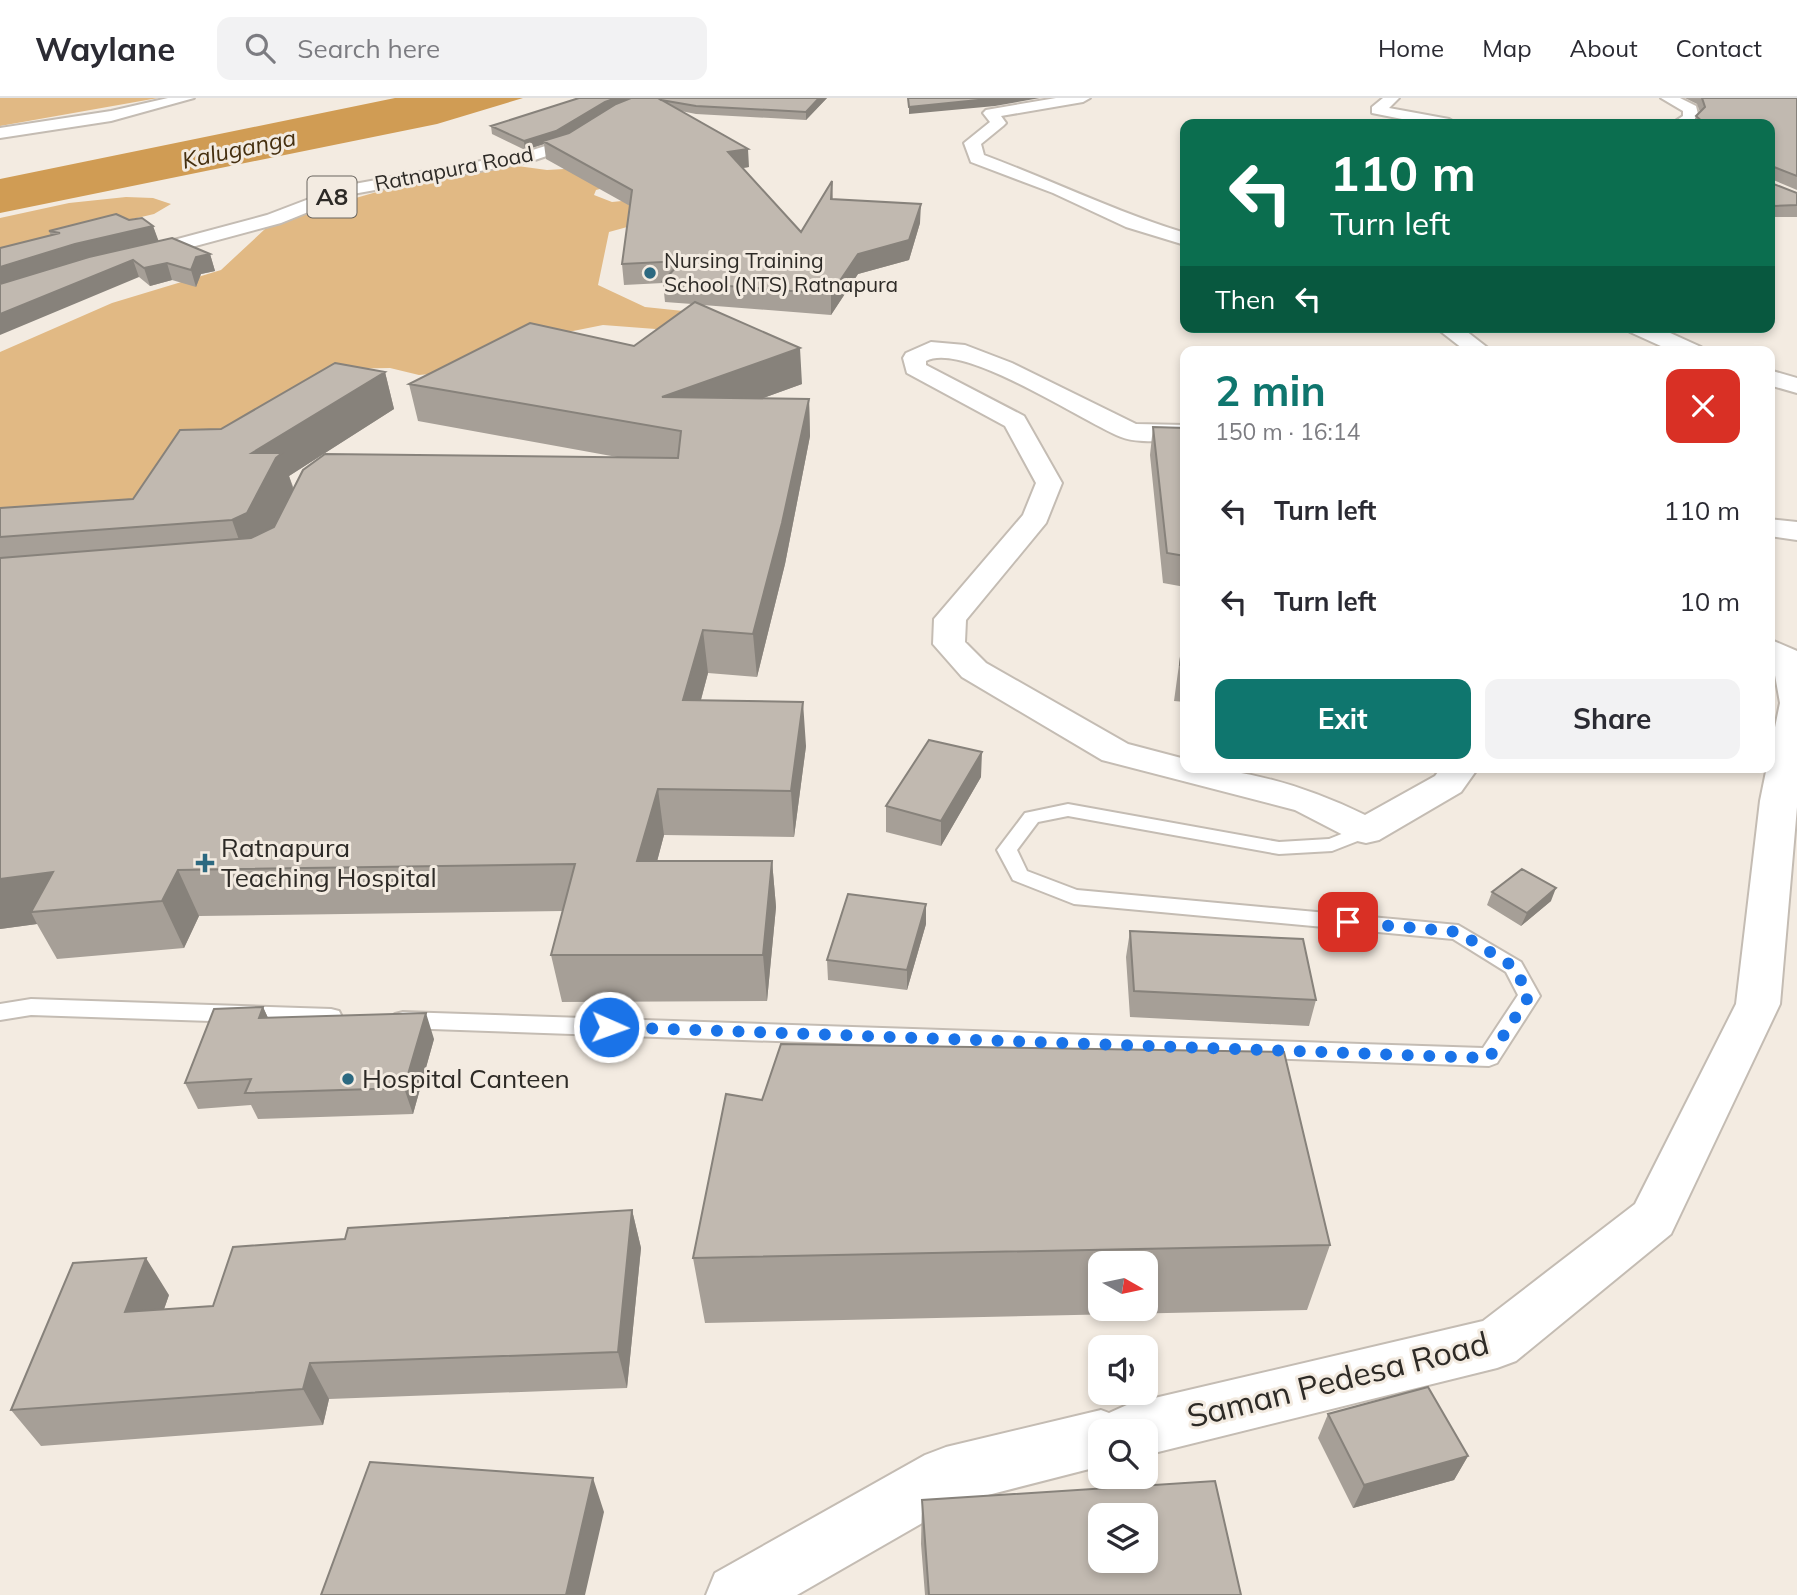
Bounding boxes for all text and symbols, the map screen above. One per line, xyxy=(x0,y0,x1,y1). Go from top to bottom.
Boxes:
search box xyxy=(217,17,707,80)
text: Waylane xyxy=(35,28,175,69)
icon: search xyxy=(241,29,279,67)
text: Search here xyxy=(297,32,440,65)
text: Home xyxy=(1378,33,1444,63)
text: Map xyxy=(1482,33,1532,63)
text: About xyxy=(1570,33,1638,63)
text: Contact xyxy=(1676,33,1762,63)
water label: Kaluganga xyxy=(179,122,299,175)
street label: Ratnapura Road xyxy=(372,140,535,196)
text: 110 m xyxy=(1330,142,1476,203)
icon: left xyxy=(1215,147,1306,238)
road number: A8 xyxy=(308,176,356,217)
text: Turn left xyxy=(1330,203,1450,243)
place label: Nursing Training School (NTS) Ratnapura xyxy=(664,247,898,297)
marker: Nursing Training School (NTS) Ratnapura xyxy=(642,265,658,281)
icon: left xyxy=(1289,280,1327,318)
text: Then xyxy=(1215,283,1275,316)
text: 2 min xyxy=(1215,364,1326,417)
button: close xyxy=(1666,369,1740,443)
text: 150 m · 16:14 xyxy=(1215,417,1360,446)
icon: left xyxy=(1215,492,1253,530)
text: Turn left xyxy=(1274,494,1376,527)
text: 110 m xyxy=(1664,494,1740,527)
icon: left xyxy=(1215,583,1253,621)
text: Turn left xyxy=(1274,585,1376,618)
text: 10 m xyxy=(1679,585,1740,618)
button: Exit xyxy=(1215,679,1471,759)
button: Share xyxy=(1485,679,1740,759)
place label: Ratnapura Teaching Hospital xyxy=(221,831,437,894)
marker: Ratnapura Teaching Hospital xyxy=(195,853,215,873)
pin xyxy=(1318,892,1378,952)
icon: arrive xyxy=(1329,903,1367,941)
position arrow xyxy=(572,990,646,1064)
place label: Hospital Canteen xyxy=(362,1062,570,1095)
marker: Hospital Canteen xyxy=(340,1071,356,1087)
north arrow xyxy=(1088,1251,1158,1321)
map controls xyxy=(1088,1251,1158,1573)
street label: Saman Pedesa Road xyxy=(1183,1322,1493,1436)
button: sound xyxy=(1088,1335,1158,1405)
button: search xyxy=(1088,1419,1158,1489)
button: layers xyxy=(1088,1503,1158,1573)

